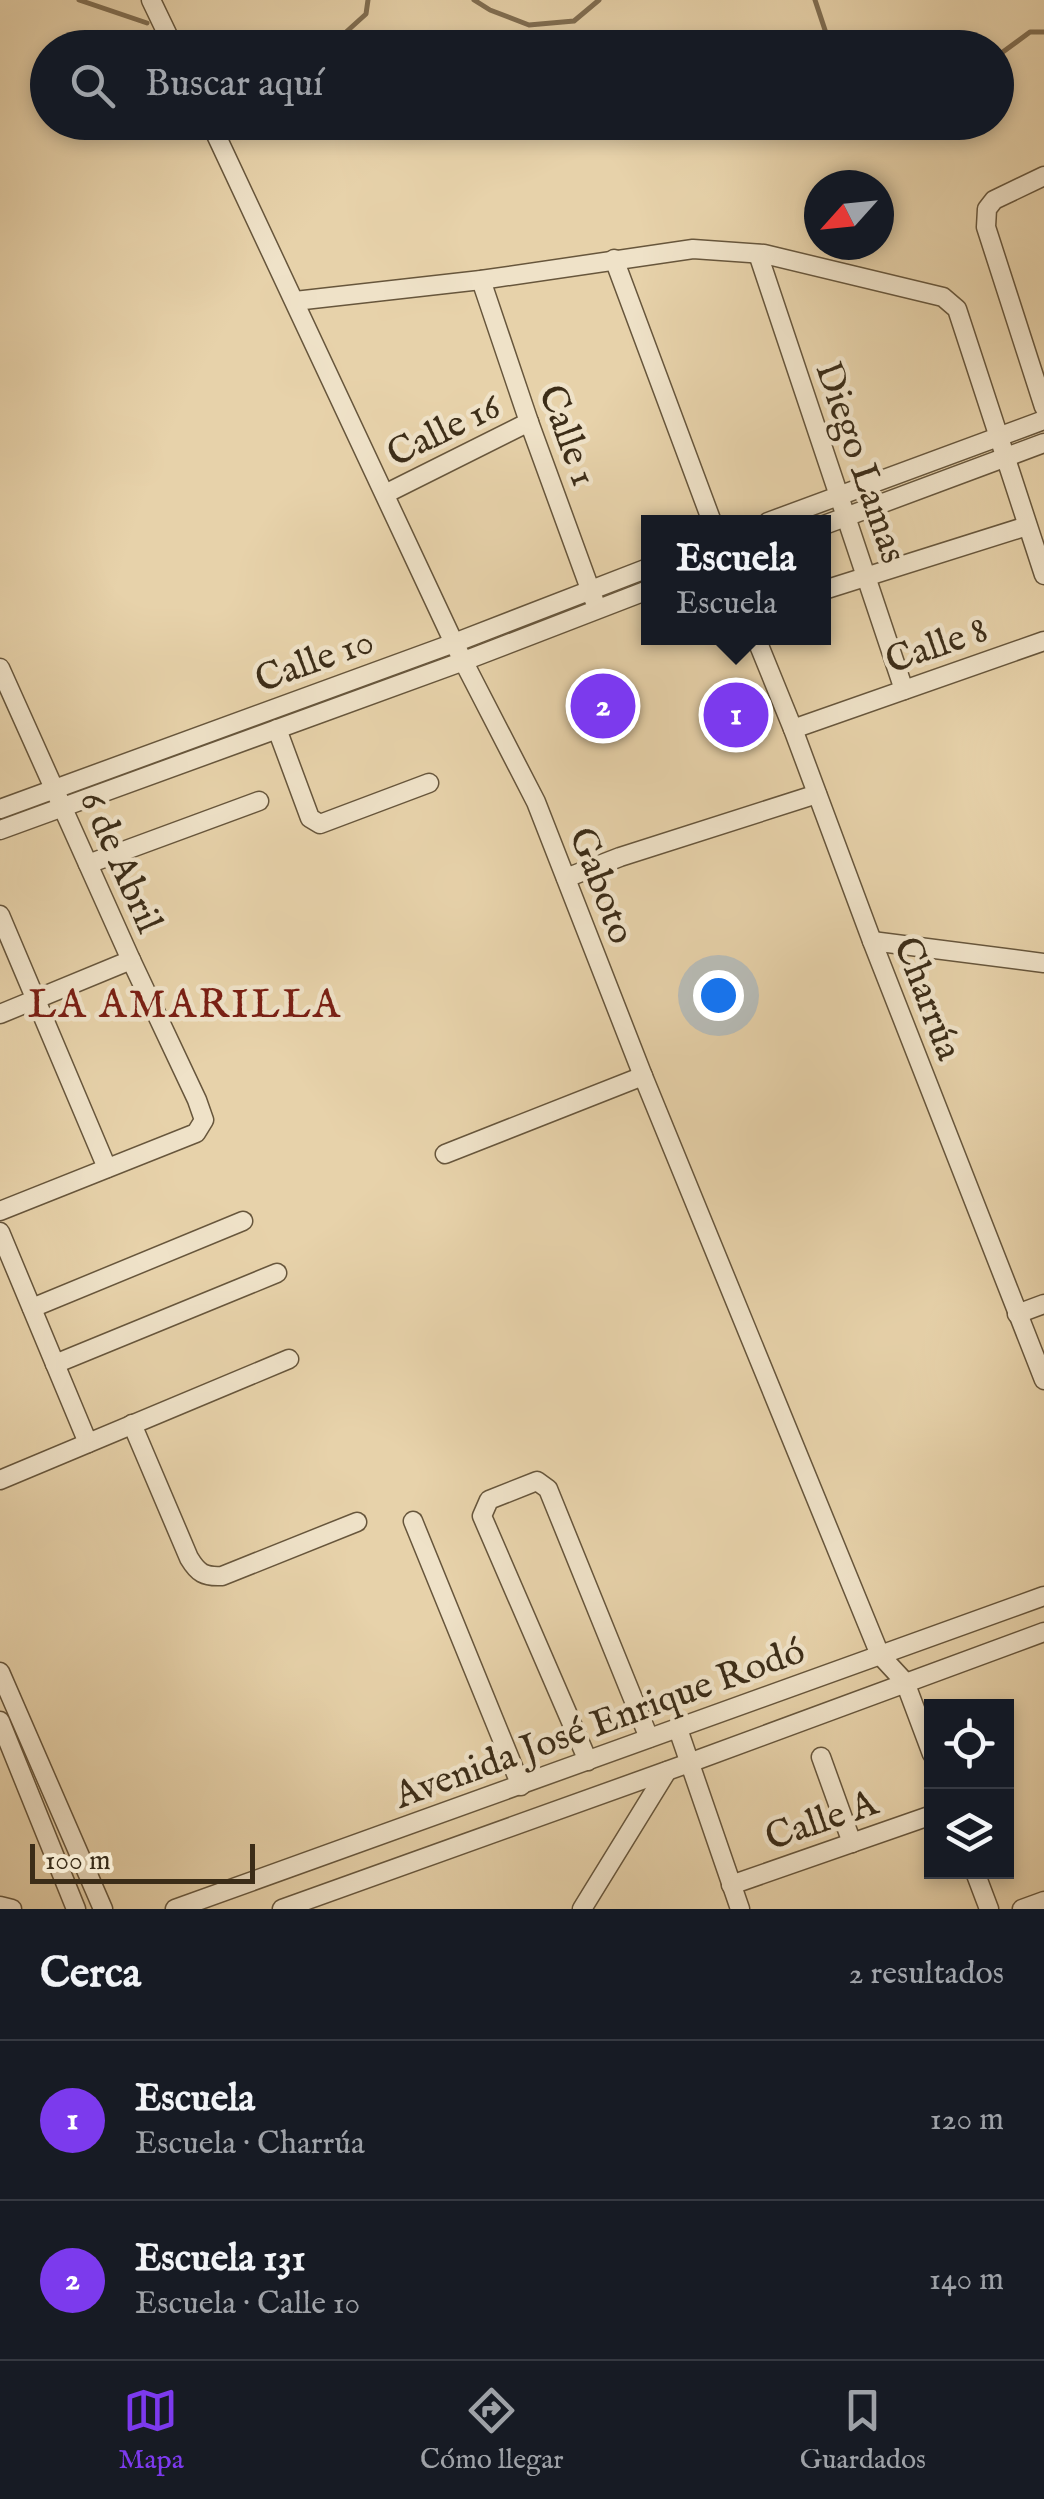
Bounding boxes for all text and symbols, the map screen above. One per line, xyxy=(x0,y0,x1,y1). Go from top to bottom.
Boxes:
search box xyxy=(30,30,1014,140)
icon: search xyxy=(65,58,120,113)
text: Buscar aquí xyxy=(145,61,323,109)
north arrow xyxy=(804,170,894,260)
street label: Diego Lamas xyxy=(802,356,916,570)
street label: Calle 1 xyxy=(526,379,607,493)
street label: Calle 16 xyxy=(380,383,510,480)
popup xyxy=(641,515,831,645)
text: Escuela xyxy=(676,536,796,584)
text: Escuela xyxy=(676,584,777,625)
street label: Calle 8 xyxy=(880,607,994,687)
street label: Calle 10 xyxy=(249,618,381,705)
pin: 2 xyxy=(570,668,636,744)
pin: 1 xyxy=(704,678,768,752)
street label: 6 de Abril xyxy=(67,784,172,941)
street label: Gaboto xyxy=(556,821,644,951)
street label: Charrúa xyxy=(881,931,972,1068)
your location xyxy=(693,970,744,1021)
district label: LA AMARILLA xyxy=(28,981,342,1032)
street label: Avenida José Enrique Rodó xyxy=(387,1628,812,1822)
map controls xyxy=(924,1699,1014,1879)
button: locate xyxy=(924,1699,1014,1789)
street label: Calle A xyxy=(759,1780,886,1863)
button: layers xyxy=(924,1789,1014,1879)
scale bar xyxy=(30,1839,255,1884)
text: 100 m xyxy=(45,1844,111,1879)
text: Cerca xyxy=(40,1948,141,2001)
text: 2 resultados xyxy=(849,1954,1004,1995)
text: Escuela xyxy=(135,2076,255,2124)
text: 1 xyxy=(67,2100,78,2141)
text: 120 m xyxy=(930,2100,1004,2141)
text: Escuela · Charrúa xyxy=(135,2124,365,2165)
text: Escuela 131 xyxy=(135,2236,306,2284)
text: 2 xyxy=(65,2260,80,2301)
text: 140 m xyxy=(929,2260,1004,2301)
text: Escuela · Calle 10 xyxy=(135,2284,360,2325)
tab: Mapa xyxy=(118,2383,184,2478)
tab: Cómo llegar xyxy=(420,2383,564,2478)
tab: Guardados xyxy=(800,2383,926,2478)

